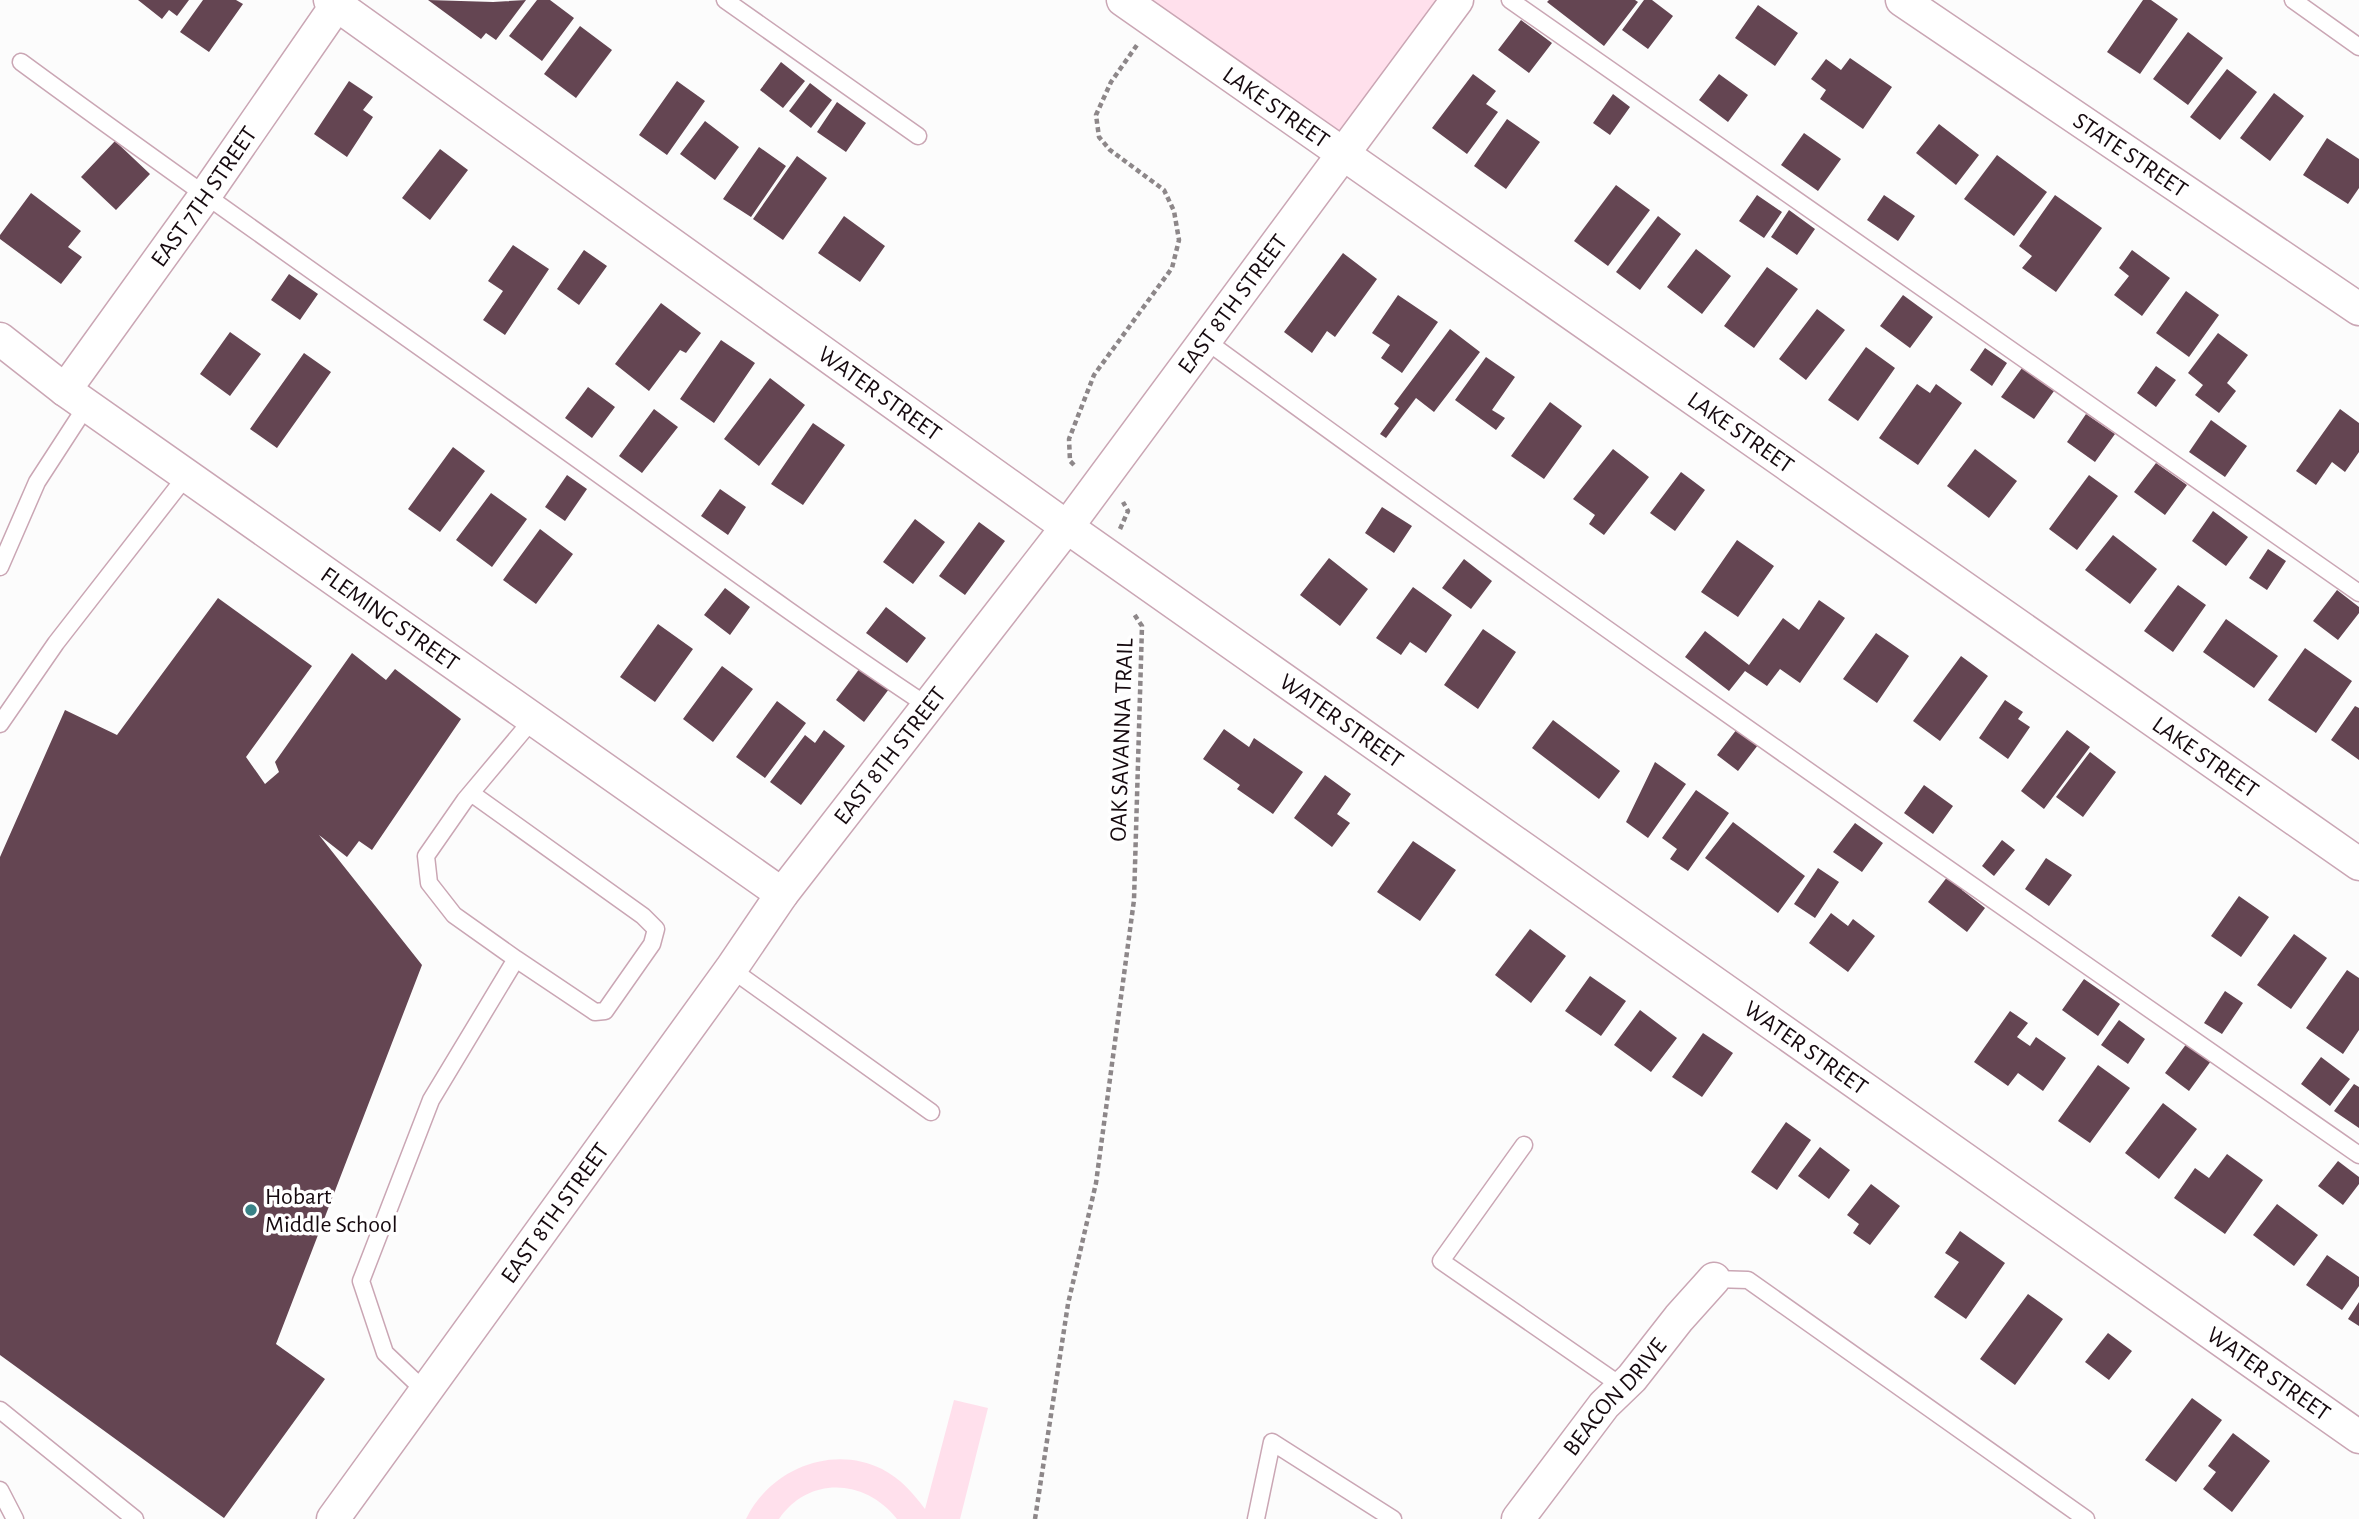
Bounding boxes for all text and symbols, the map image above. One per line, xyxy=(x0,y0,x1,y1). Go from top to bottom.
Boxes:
street label: LAKE STREET xyxy=(1218,63,1333,153)
street label: STATE STREET xyxy=(2069,108,2192,203)
street label: EAST 7TH STREET xyxy=(147,122,262,272)
street label: EAST 8TH STREET xyxy=(1174,230,1292,378)
street label: WATER STREET xyxy=(813,342,945,446)
street label: LAKE STREET xyxy=(1683,388,1798,478)
street label: FLEMING STREET xyxy=(316,563,463,676)
street label: OAK SAVANNA TRAIL xyxy=(1106,638,1138,842)
street label: WATER STREET xyxy=(1275,670,1408,773)
street label: EAST 8TH STREET xyxy=(830,683,951,829)
street label: LAKE STREET xyxy=(2148,712,2263,803)
street label: WATER STREET xyxy=(1739,997,1872,1100)
street label: EAST 8TH STREET xyxy=(497,1139,614,1288)
place label: Hobart Middle School xyxy=(265,1185,398,1237)
marker: Hobart Middle School xyxy=(243,1202,259,1218)
street label: WATER STREET xyxy=(2202,1323,2335,1426)
street label: BEACON DRIVE xyxy=(1559,1334,1672,1461)

